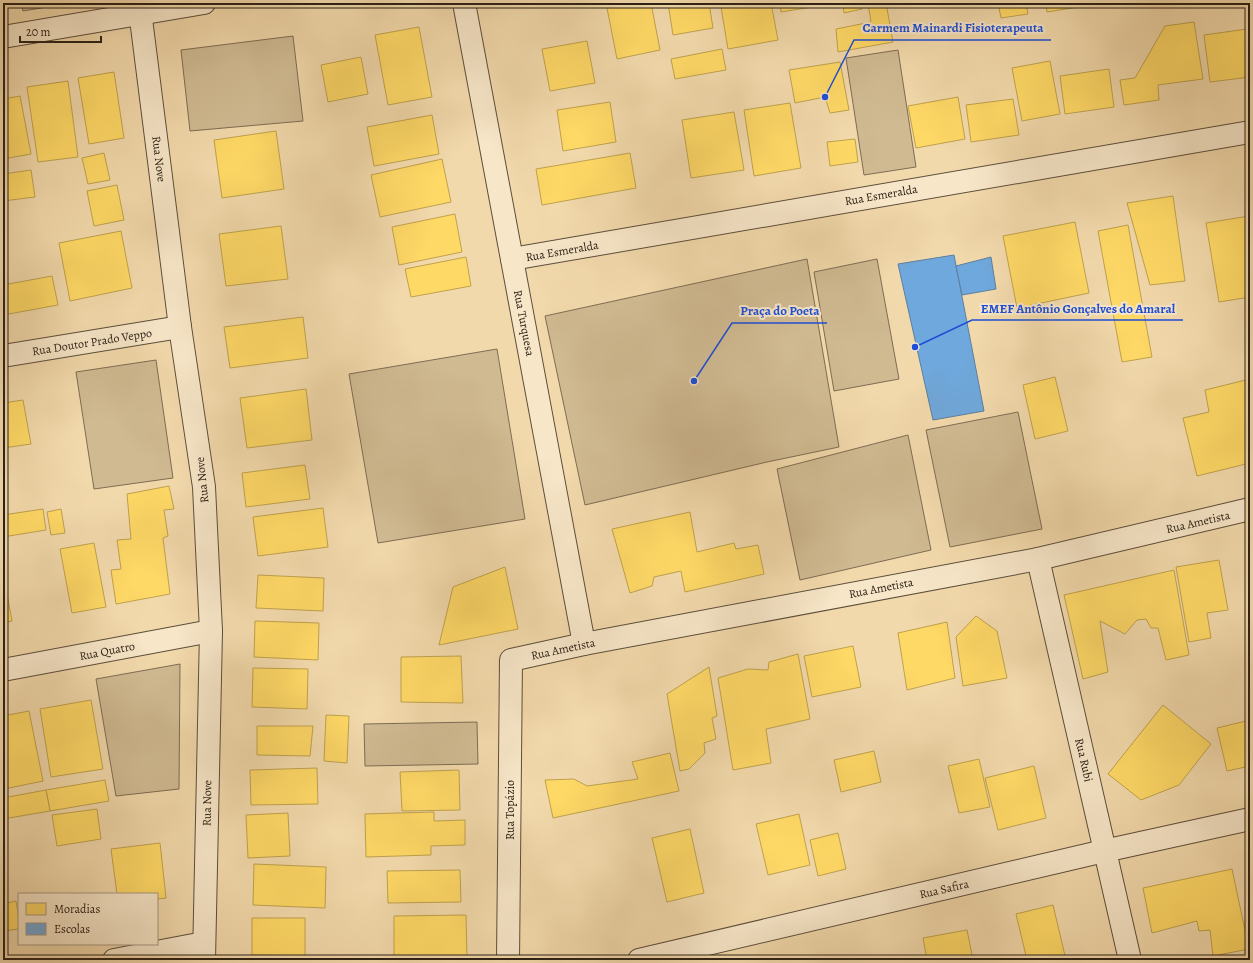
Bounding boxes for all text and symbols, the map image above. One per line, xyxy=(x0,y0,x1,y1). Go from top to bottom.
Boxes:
callout: Carmem Mainardi Fisioterapeuta xyxy=(854,15,1051,40)
scale bar xyxy=(20,18,101,44)
text: Carmem Mainardi Fisioterapeuta xyxy=(862,19,1044,36)
text: 20 m xyxy=(26,24,50,40)
street label: Rua Nove xyxy=(148,135,170,183)
street label: Rua Esmeralda xyxy=(843,181,919,209)
street label: Rua Esmeralda xyxy=(524,237,600,265)
street label: Rua Turquesa xyxy=(510,289,538,358)
callout: EMEF Antônio Gonçalves do Amaral xyxy=(972,295,1183,320)
callout: Praça do Poeta xyxy=(732,298,827,323)
text: EMEF Antônio Gonçalves do Amaral xyxy=(981,300,1176,317)
text: Praça do Poeta xyxy=(740,302,820,319)
street label: Rua Doutor Prado Veppo xyxy=(31,325,153,359)
street label: Rua Nove xyxy=(192,456,212,504)
street label: Rua Ametista xyxy=(1164,507,1232,537)
street label: Rua Ametista xyxy=(847,574,915,602)
street label: Rua Ametista xyxy=(529,634,597,664)
street label: Rua Quatro xyxy=(78,638,136,664)
street label: Rua Rubi xyxy=(1071,737,1097,783)
street label: Rua Nove xyxy=(199,780,215,826)
street label: Rua Topázio xyxy=(502,780,518,840)
street label: Rua Safira xyxy=(918,875,971,902)
legend xyxy=(18,893,158,945)
text: Moradias xyxy=(54,901,100,917)
text: Escolas xyxy=(54,921,90,937)

